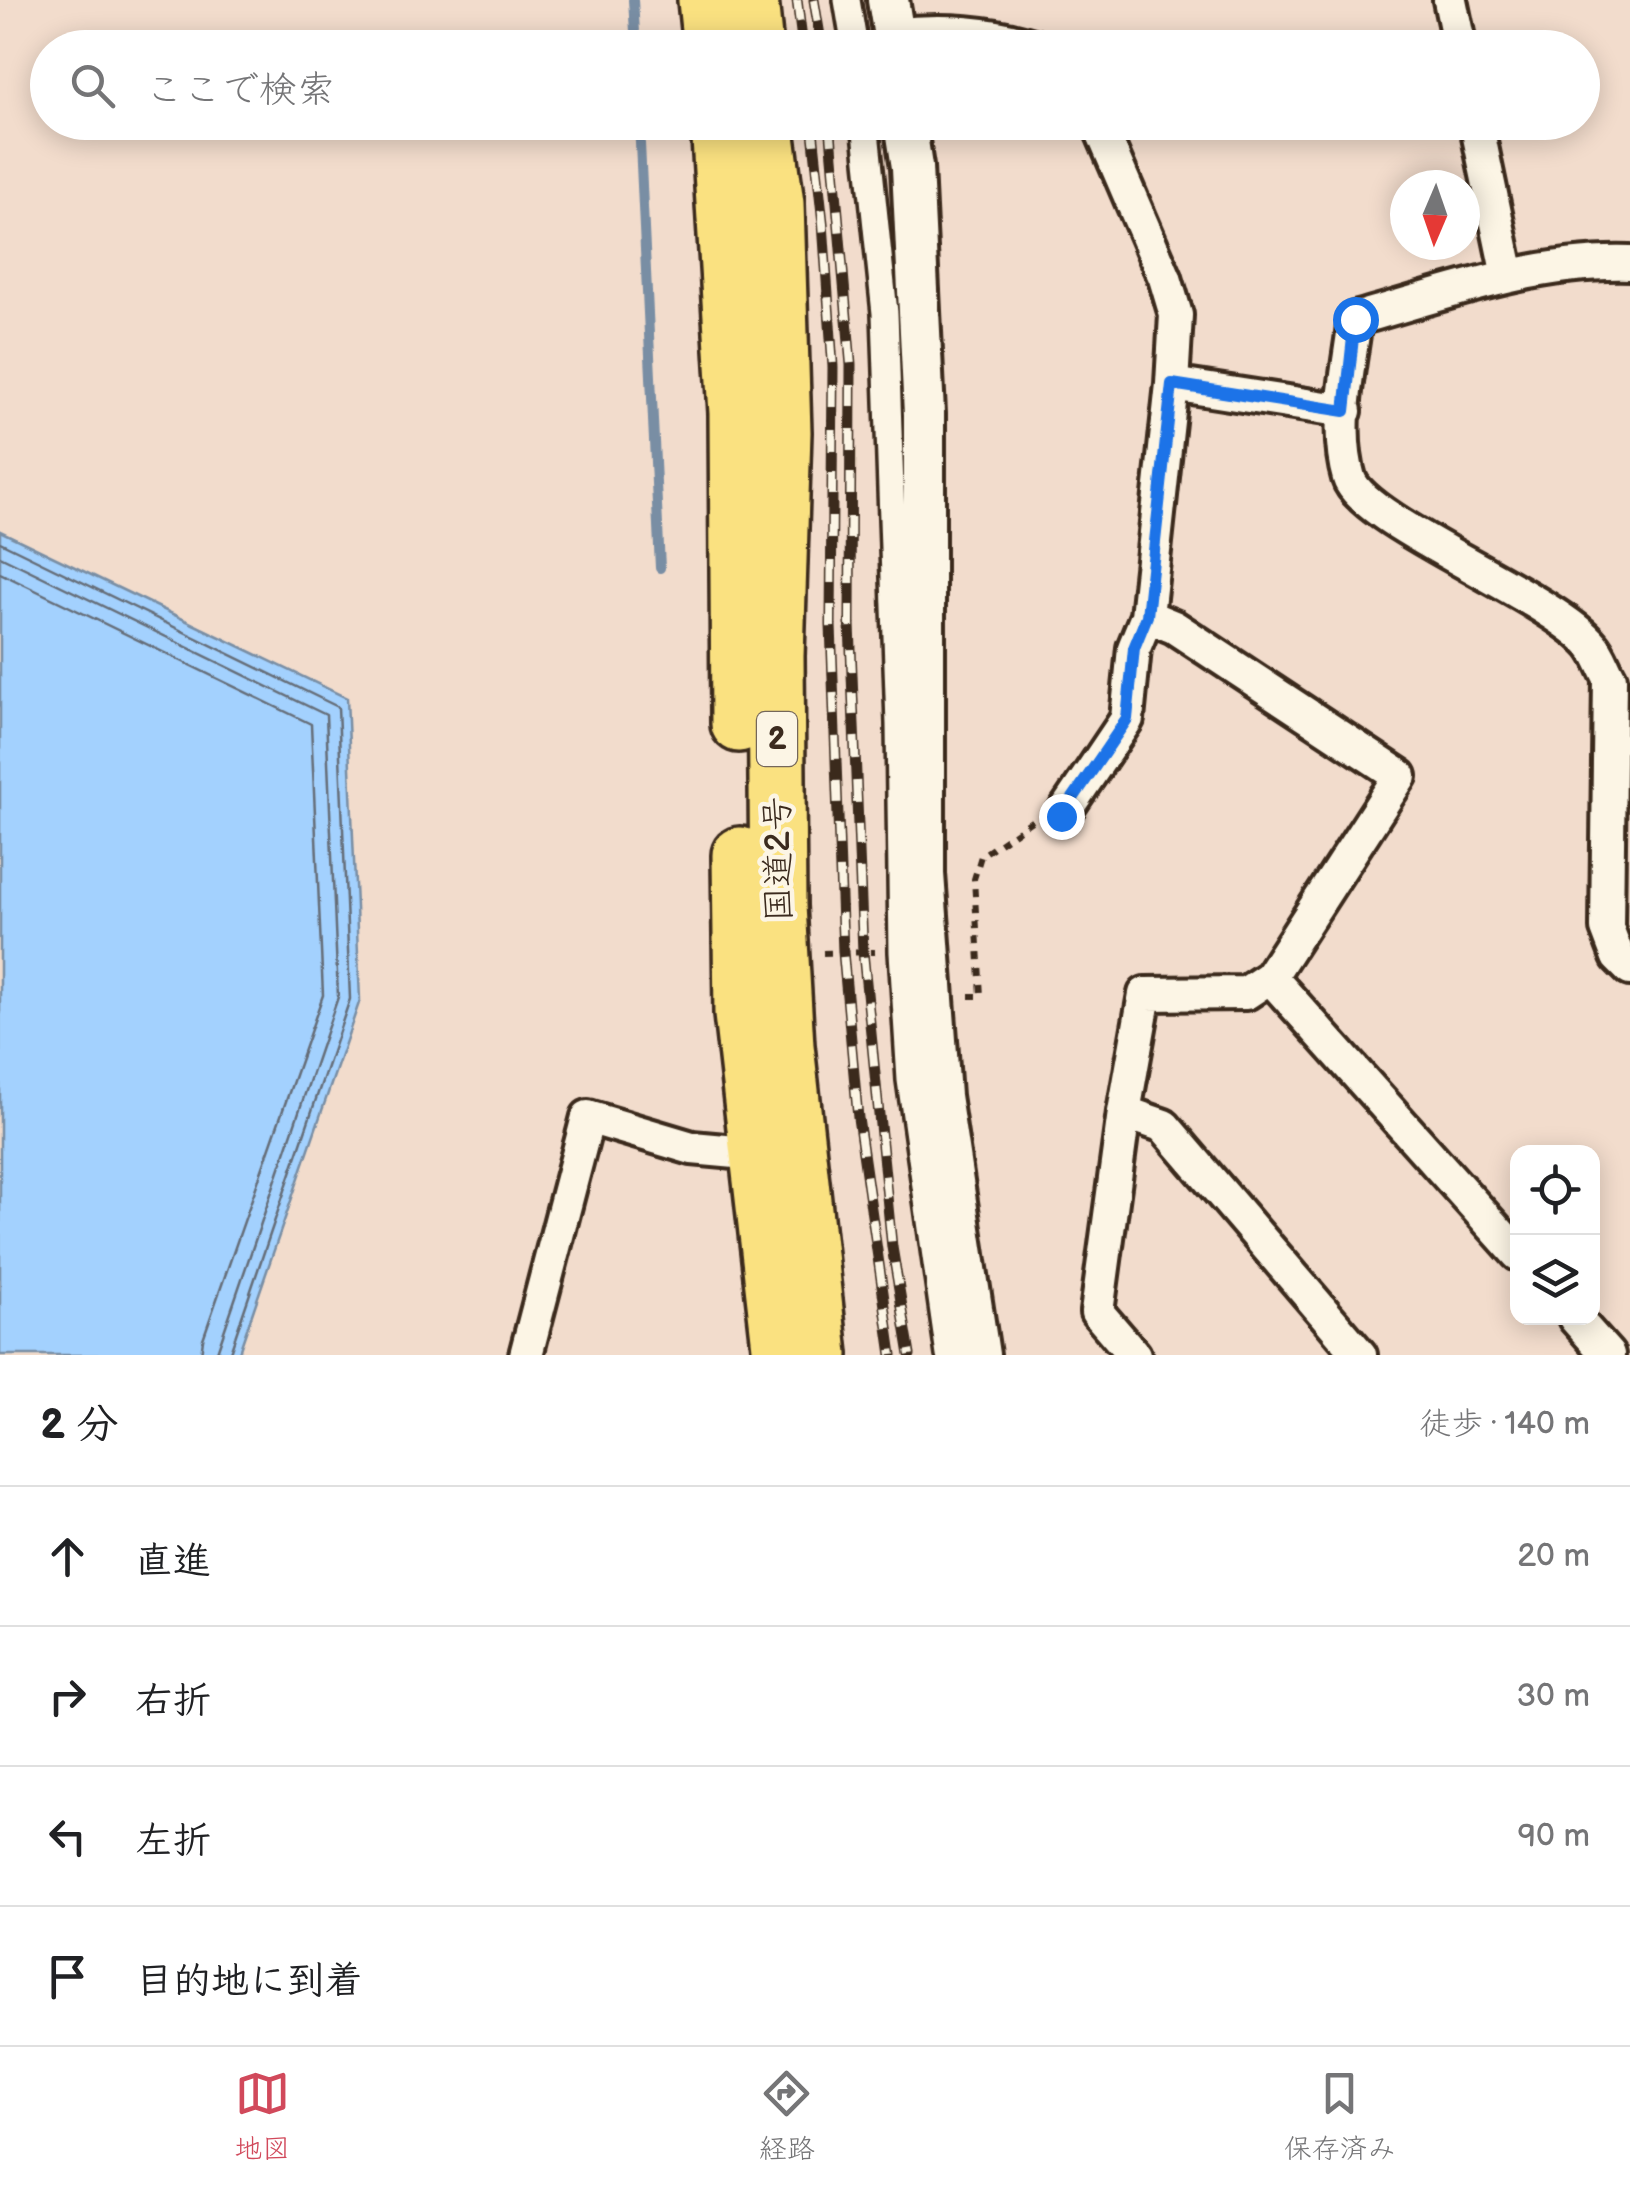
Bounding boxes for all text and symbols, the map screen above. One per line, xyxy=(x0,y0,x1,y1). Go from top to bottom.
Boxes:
search box xyxy=(30,30,1600,140)
icon: search xyxy=(65,58,120,113)
text: ここで検索 xyxy=(145,68,335,113)
north arrow xyxy=(1390,170,1480,260)
route start xyxy=(1333,297,1379,343)
road number: 2 xyxy=(757,712,797,766)
route end xyxy=(1039,794,1085,840)
street label: 国道2号 xyxy=(756,796,802,922)
map controls xyxy=(1510,1145,1600,1325)
button: locate xyxy=(1510,1145,1600,1235)
button: layers xyxy=(1510,1235,1600,1325)
text: 2 分 xyxy=(40,1400,119,1451)
text: 徒歩 · 140 m xyxy=(1419,1405,1590,1444)
icon: ahead xyxy=(40,1529,95,1584)
text: 20 m xyxy=(1517,1537,1590,1576)
text: 直進 xyxy=(135,1539,211,1584)
icon: right xyxy=(40,1669,95,1724)
text: 30 m xyxy=(1516,1677,1590,1716)
text: 右折 xyxy=(135,1679,211,1724)
icon: left xyxy=(40,1809,95,1864)
text: 90 m xyxy=(1518,1817,1590,1856)
text: 左折 xyxy=(135,1819,211,1864)
icon: arrive xyxy=(40,1949,95,2004)
text: 目的地に到着 xyxy=(135,1959,363,2004)
tab: 地図 xyxy=(234,2066,290,2166)
tab: 経路 xyxy=(759,2066,815,2166)
tab: 保存済み xyxy=(1284,2066,1396,2166)

